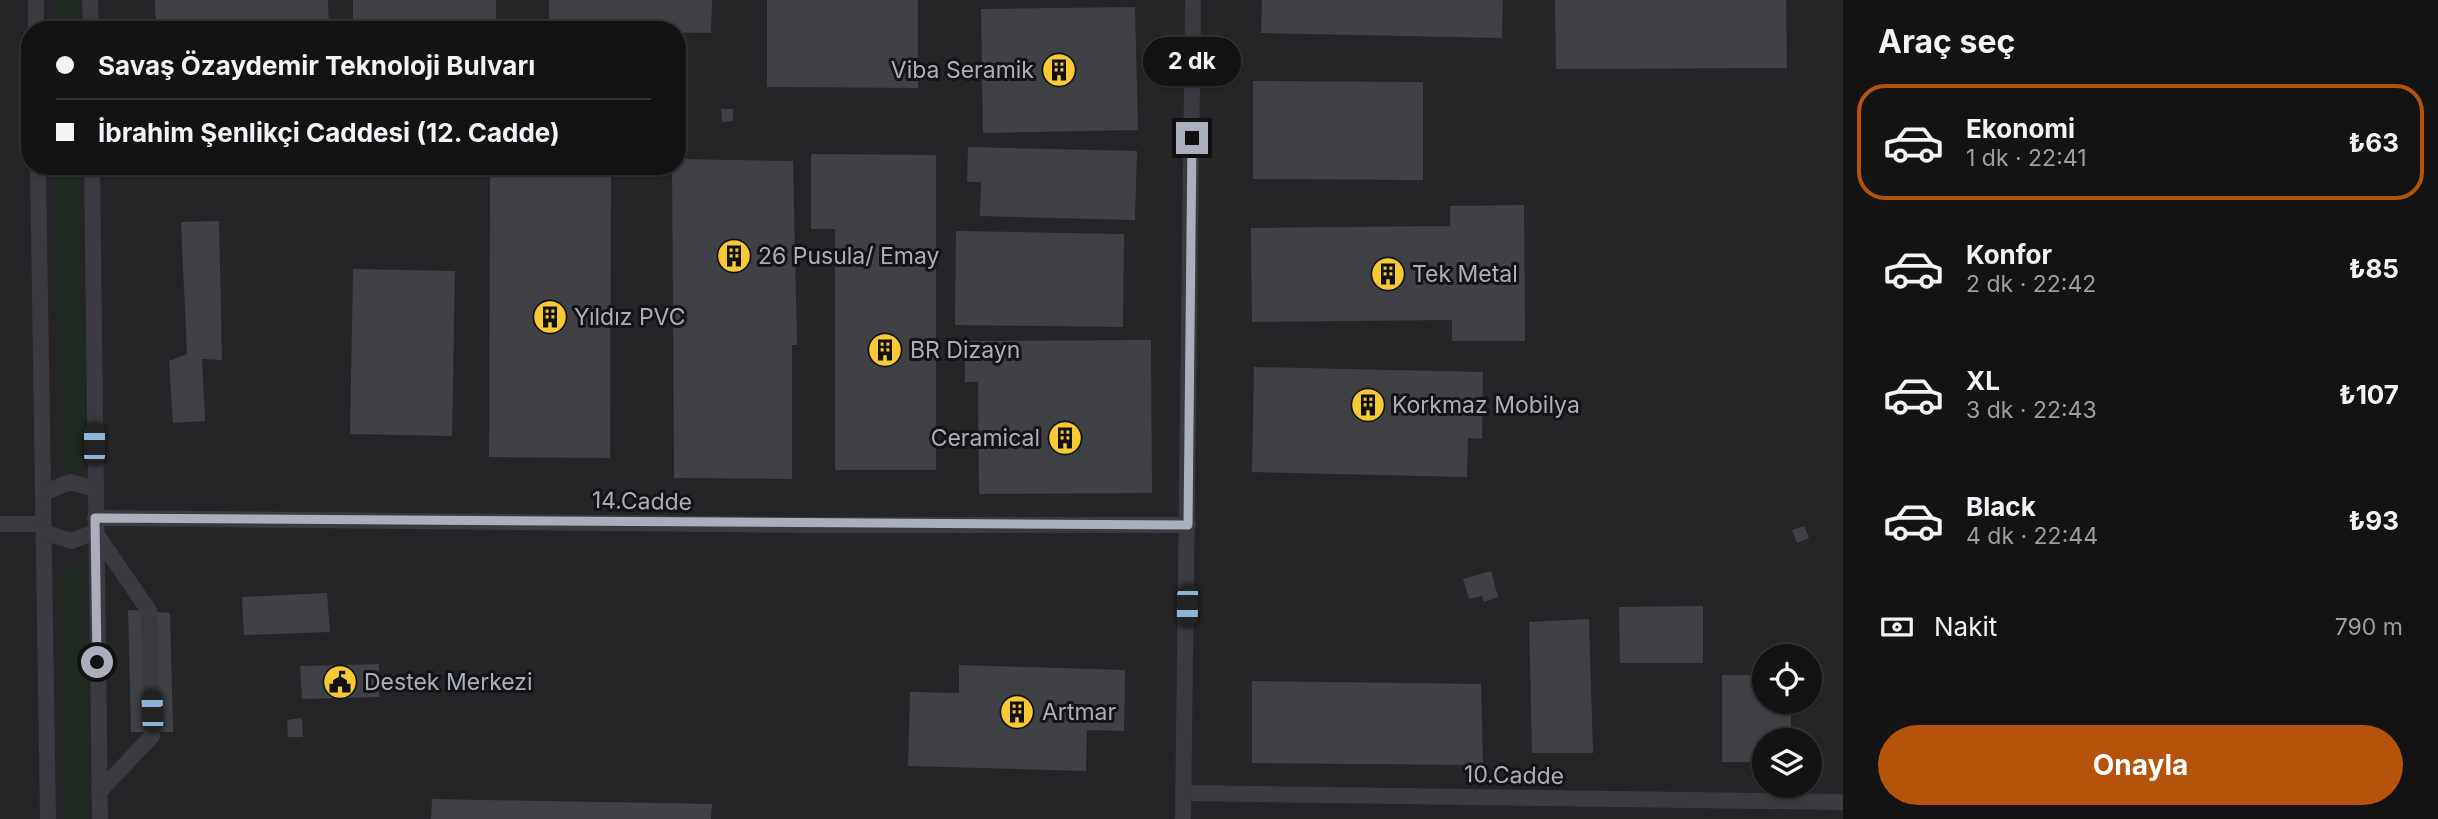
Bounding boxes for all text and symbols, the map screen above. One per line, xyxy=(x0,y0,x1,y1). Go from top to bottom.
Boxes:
text: Araç seç xyxy=(1878,22,2015,61)
callout: 2 dk xyxy=(1143,37,1241,86)
text: 2 dk xyxy=(1168,47,1216,75)
text: Savaş Özaydemir Teknoloji Bulvarı xyxy=(98,50,535,81)
building icon: Viba Seramik xyxy=(1040,51,1078,89)
place label: Viba Seramik xyxy=(891,56,1034,84)
icon: car xyxy=(1882,111,1945,174)
text: Ekonomi xyxy=(1966,113,2075,144)
text: İbrahim Şenlikçi Caddesi (12. Cadde) xyxy=(98,117,560,148)
route end xyxy=(1176,122,1208,154)
text: ₺63 xyxy=(2349,127,2399,158)
text: 1 dk · 22:41 xyxy=(1966,144,2087,172)
building icon: 26 Pusula/ Emay xyxy=(715,237,753,275)
icon: car xyxy=(1882,237,1945,300)
text: Konfor xyxy=(1966,239,2052,270)
place label: 26 Pusula/ Emay xyxy=(758,242,940,270)
text: ₺85 xyxy=(2349,253,2399,284)
building icon: Tek Metal xyxy=(1369,255,1407,293)
place label: Tek Metal xyxy=(1412,260,1518,288)
text: 2 dk · 22:42 xyxy=(1966,270,2096,298)
building icon: Yıldız PVC xyxy=(531,298,569,336)
place label: Yıldız PVC xyxy=(574,303,686,331)
building icon: BR Dizayn xyxy=(866,331,904,369)
place label: BR Dizayn xyxy=(910,336,1020,364)
icon: car xyxy=(1882,363,1945,426)
text: XL xyxy=(1966,365,2000,396)
text: ₺107 xyxy=(2339,379,2399,410)
building icon: Korkmaz Mobilya xyxy=(1349,386,1387,424)
place label: Korkmaz Mobilya xyxy=(1392,391,1580,419)
text: 3 dk · 22:43 xyxy=(1966,396,2097,424)
building icon: Ceramical xyxy=(1046,419,1084,457)
car xyxy=(84,423,105,465)
place label: Ceramical xyxy=(931,424,1040,452)
street label: 14.Cadde xyxy=(592,486,692,516)
icon: car xyxy=(1882,489,1945,552)
text: Black xyxy=(1966,491,2036,522)
text: ₺93 xyxy=(2349,505,2399,536)
text: 4 dk · 22:44 xyxy=(1966,522,2098,550)
car xyxy=(1177,585,1198,627)
icon: cash xyxy=(1878,608,1916,646)
text: Nakit xyxy=(1934,611,1997,642)
text: 790 m xyxy=(2335,613,2403,641)
map controls xyxy=(1752,644,1822,798)
button: locate xyxy=(1752,644,1822,714)
route start xyxy=(81,646,113,678)
public building icon: Destek Merkezi xyxy=(321,663,359,701)
place label: Destek Merkezi xyxy=(364,668,533,696)
car xyxy=(141,690,164,732)
building icon: Artmar xyxy=(998,693,1036,731)
place label: Artmar xyxy=(1042,698,1116,726)
button: Onayla xyxy=(1878,725,2403,805)
button: layers xyxy=(1752,728,1822,798)
street label: 10.Cadde xyxy=(1464,760,1564,790)

